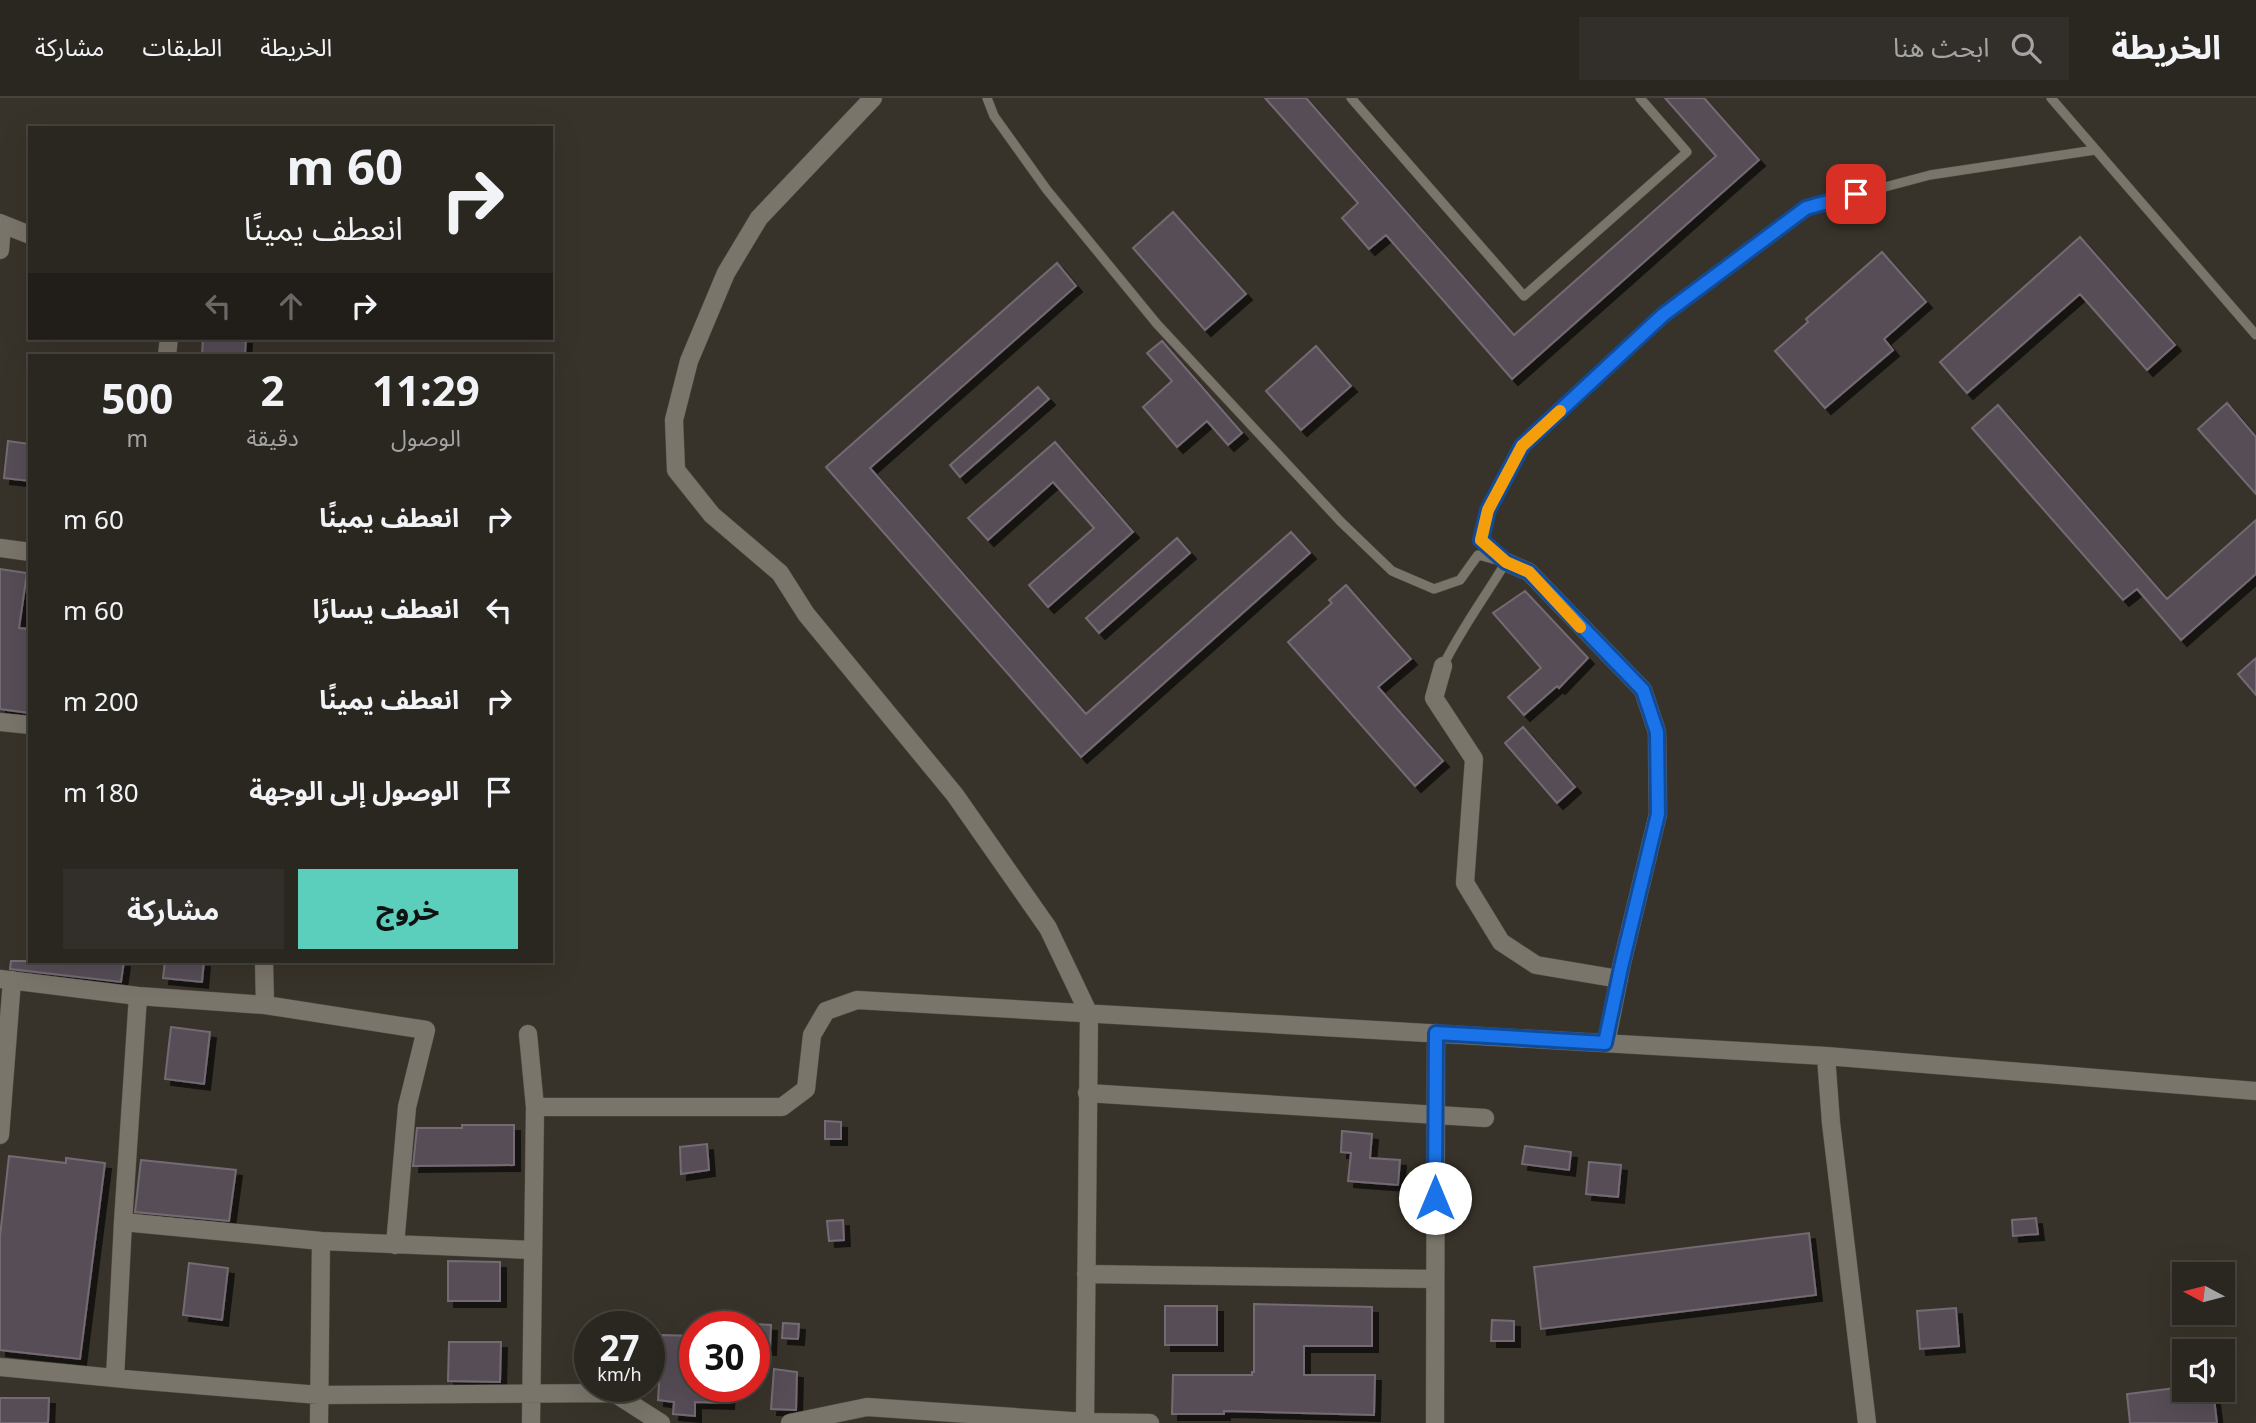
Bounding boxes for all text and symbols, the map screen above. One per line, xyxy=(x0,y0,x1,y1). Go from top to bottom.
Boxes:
search box xyxy=(1579,17,2069,80)
text: الخريطة xyxy=(2111,24,2221,69)
text: ابحث هنا xyxy=(1893,29,1989,65)
icon: search xyxy=(2007,29,2045,67)
text: مشاركة xyxy=(35,30,104,63)
text: الطبقات xyxy=(142,30,222,63)
text: الخريطة xyxy=(260,30,332,63)
text: 60 m xyxy=(286,133,403,199)
icon: right xyxy=(427,154,518,245)
pin xyxy=(1826,164,1886,224)
icon: arrive xyxy=(1837,175,1875,213)
text: انعطف يمينًا xyxy=(244,206,403,249)
icon: left xyxy=(199,287,237,325)
icon: ahead xyxy=(272,287,310,325)
icon: right xyxy=(345,287,383,325)
text: 2 xyxy=(261,361,285,418)
text: 11:29 xyxy=(372,361,480,418)
text: 500 xyxy=(101,369,173,426)
text: دقيقة xyxy=(246,421,299,453)
text: الوصول xyxy=(391,421,461,453)
text: m xyxy=(126,422,148,454)
text: انعطف يمينًا xyxy=(319,499,459,535)
icon: right xyxy=(480,500,518,538)
text: 60 m xyxy=(63,501,124,537)
text: انعطف يسارًا xyxy=(313,590,459,626)
icon: left xyxy=(480,591,518,629)
text: 60 m xyxy=(63,592,124,628)
text: انعطف يمينًا xyxy=(319,681,459,717)
icon: right xyxy=(480,682,518,720)
text: 200 m xyxy=(63,683,139,719)
text: الوصول إلى الوجهة xyxy=(249,772,459,808)
icon: arrive xyxy=(480,773,518,811)
text: 180 m xyxy=(63,774,139,810)
button: مشاركة xyxy=(63,869,284,949)
button: خروج xyxy=(298,869,518,949)
position arrow xyxy=(1398,1161,1472,1235)
north arrow xyxy=(2172,1262,2235,1325)
map controls xyxy=(2172,1262,2235,1402)
speed limit sign: 30 xyxy=(679,1311,770,1402)
text: 27 xyxy=(599,1324,640,1371)
button: sound xyxy=(2172,1339,2235,1402)
text: km/h xyxy=(597,1362,642,1386)

